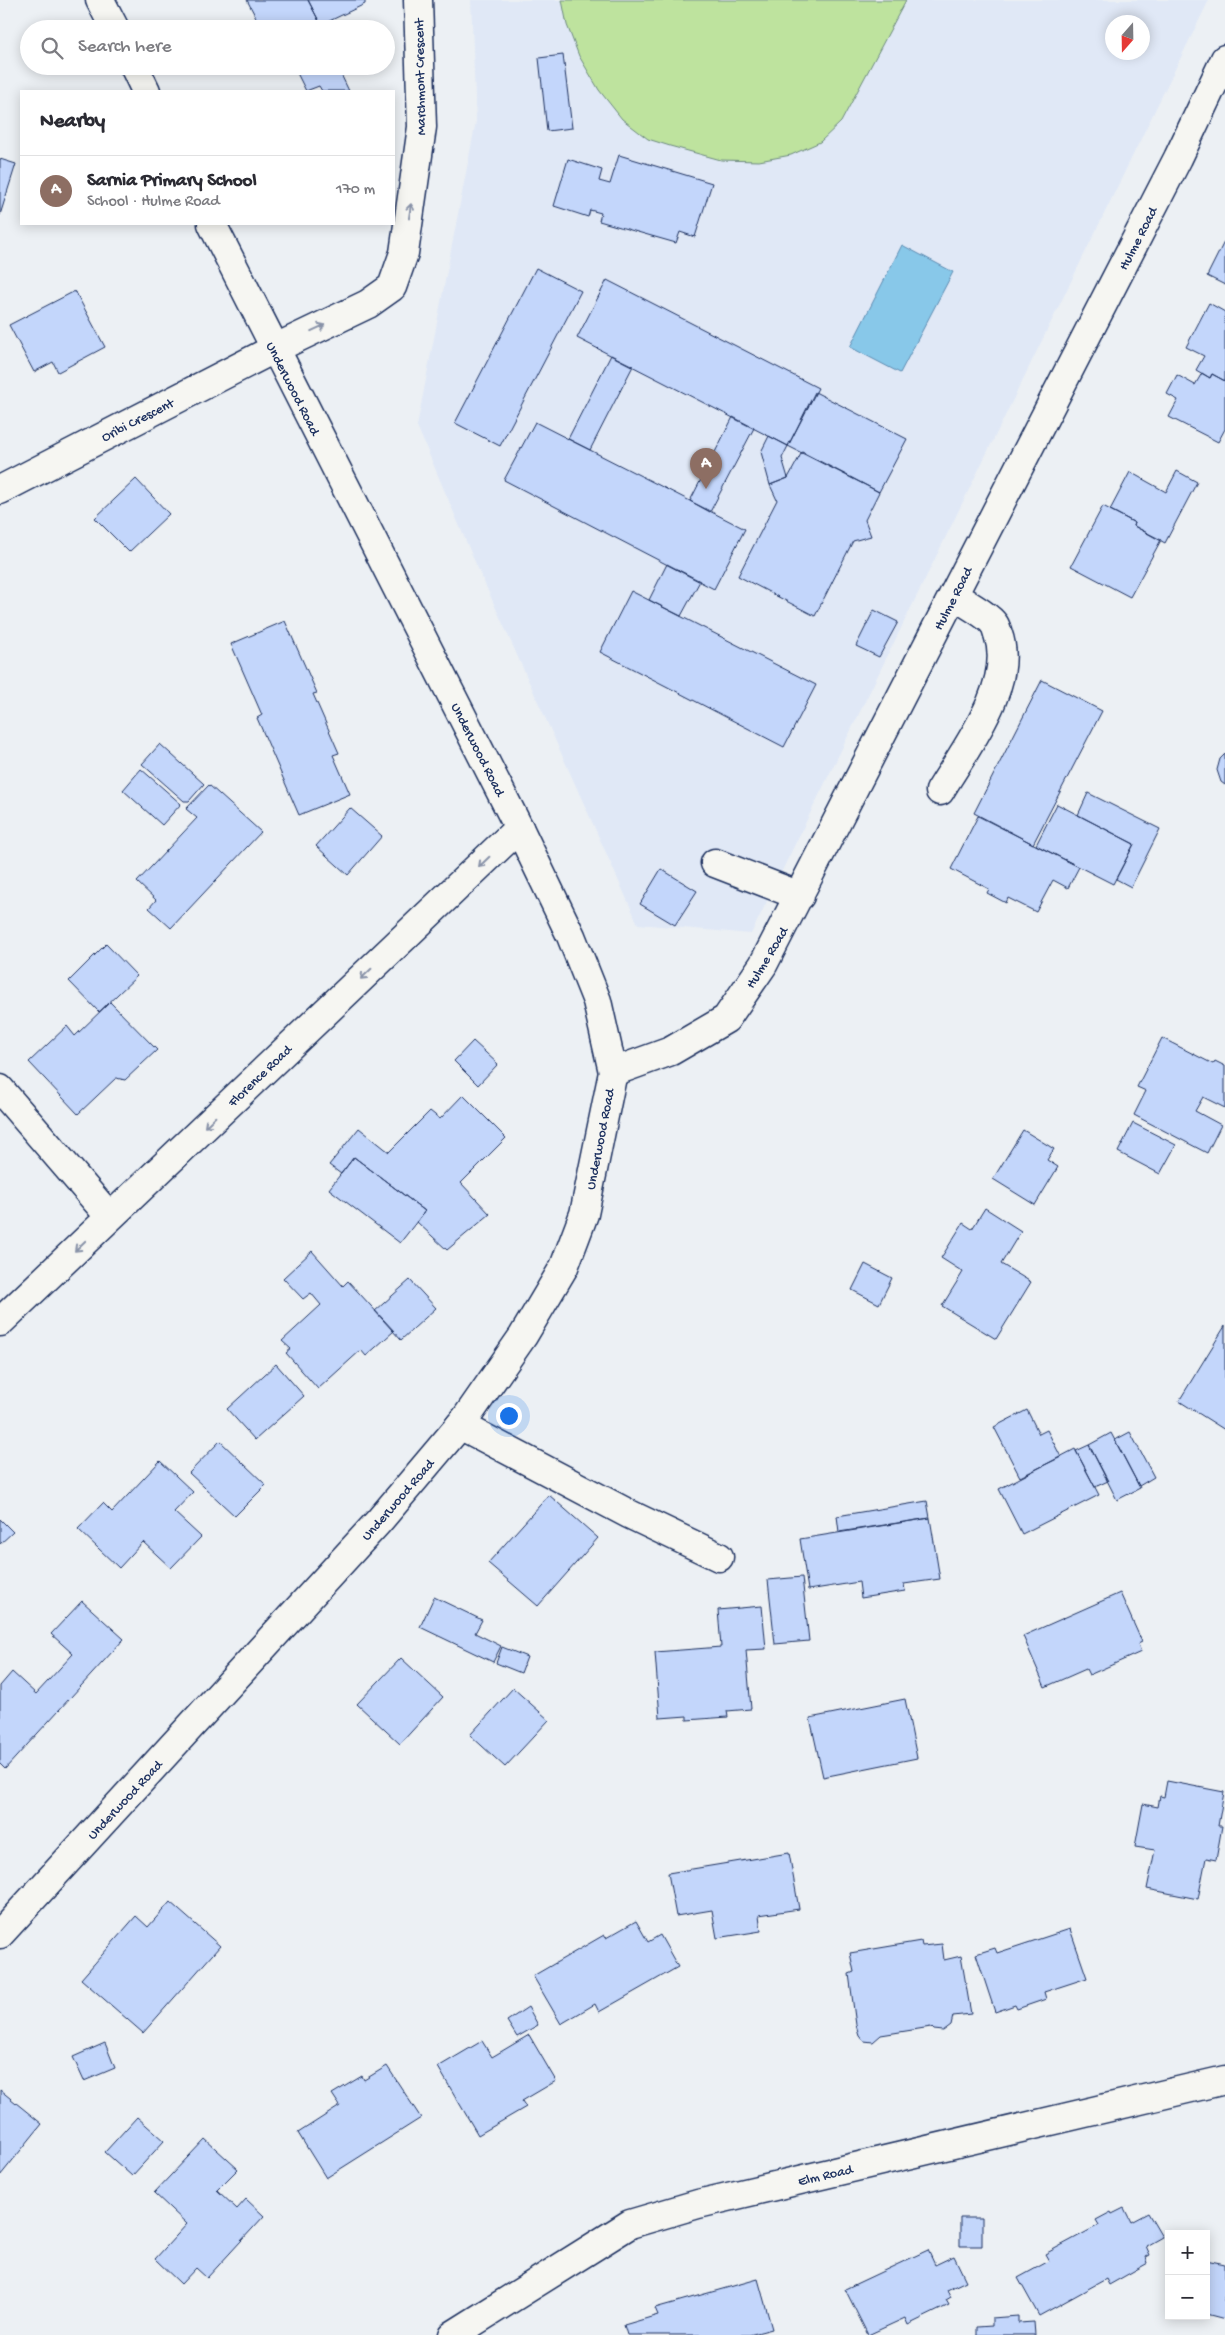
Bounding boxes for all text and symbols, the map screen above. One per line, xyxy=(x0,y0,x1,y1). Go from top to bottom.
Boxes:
north arrow xyxy=(1105,15,1150,60)
street label: Marchmont Crescent xyxy=(412,17,431,136)
search box xyxy=(20,20,395,75)
icon: search xyxy=(38,34,66,62)
text: Search here xyxy=(78,36,172,59)
text: Nearby xyxy=(40,110,105,135)
text: Sarnia Primary School xyxy=(87,170,257,193)
text: A xyxy=(51,181,61,200)
text: 170 m xyxy=(336,181,375,200)
text: School · Hulme Road xyxy=(87,193,220,212)
street label: Hulme Road xyxy=(1116,203,1163,274)
one-way arrow xyxy=(405,204,415,220)
one-way arrow xyxy=(311,323,326,333)
street label: Underwood Road xyxy=(261,340,323,440)
street label: Oribi Crescent xyxy=(99,395,179,447)
pin: A xyxy=(690,448,722,489)
street label: Hulme Road xyxy=(931,563,978,634)
street label: Underwood Road xyxy=(446,701,508,801)
one-way arrow xyxy=(477,856,490,868)
street label: Hulme Road xyxy=(743,923,794,992)
one-way arrow xyxy=(360,968,372,980)
street label: Florence Road xyxy=(225,1041,298,1112)
street label: Underwood Road xyxy=(583,1086,620,1191)
one-way arrow xyxy=(204,1116,217,1128)
one-way arrow xyxy=(74,1240,86,1252)
your location xyxy=(496,1403,522,1429)
street label: Underwood Road xyxy=(359,1455,440,1545)
street label: Underwood Road xyxy=(85,1756,168,1844)
street label: Elm Road xyxy=(797,2161,856,2191)
map controls xyxy=(1165,2230,1210,2320)
button: + xyxy=(1165,2230,1210,2275)
button: − xyxy=(1165,2275,1210,2320)

